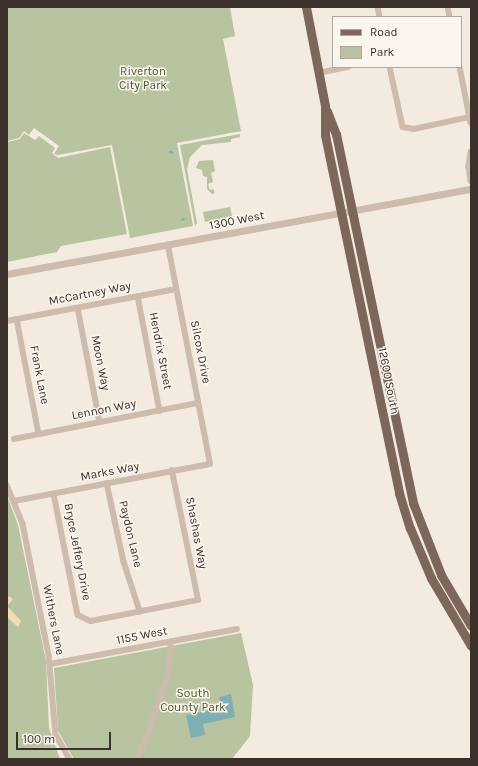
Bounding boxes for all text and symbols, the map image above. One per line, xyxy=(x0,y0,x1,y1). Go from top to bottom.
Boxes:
legend xyxy=(332,16,462,68)
text: Road xyxy=(370,25,398,39)
text: Park xyxy=(370,45,394,59)
park label: Riverton City Park xyxy=(119,65,167,93)
street label: 1300 West xyxy=(208,209,266,233)
street label: McCartney Way xyxy=(48,279,132,309)
street label: Hendrix Street xyxy=(145,311,175,391)
street label: Silcox Drive xyxy=(187,319,213,385)
street label: Moon Way xyxy=(88,334,112,392)
street label: Frank Lane xyxy=(26,344,52,406)
street label: 12600 South xyxy=(374,346,402,416)
street label: Lennon Way xyxy=(71,397,137,423)
street label: Marks Way xyxy=(79,459,141,485)
street label: Shashas Way xyxy=(182,496,210,570)
street label: Paydon Lane xyxy=(115,499,145,569)
street label: Bryce Jeffery Drive xyxy=(61,502,93,602)
street label: Withers Lane xyxy=(39,584,67,656)
street label: 1155 West xyxy=(115,624,169,648)
park label: South County Park xyxy=(160,687,226,715)
scale bar xyxy=(18,724,113,750)
text: 100 m xyxy=(23,732,55,746)

